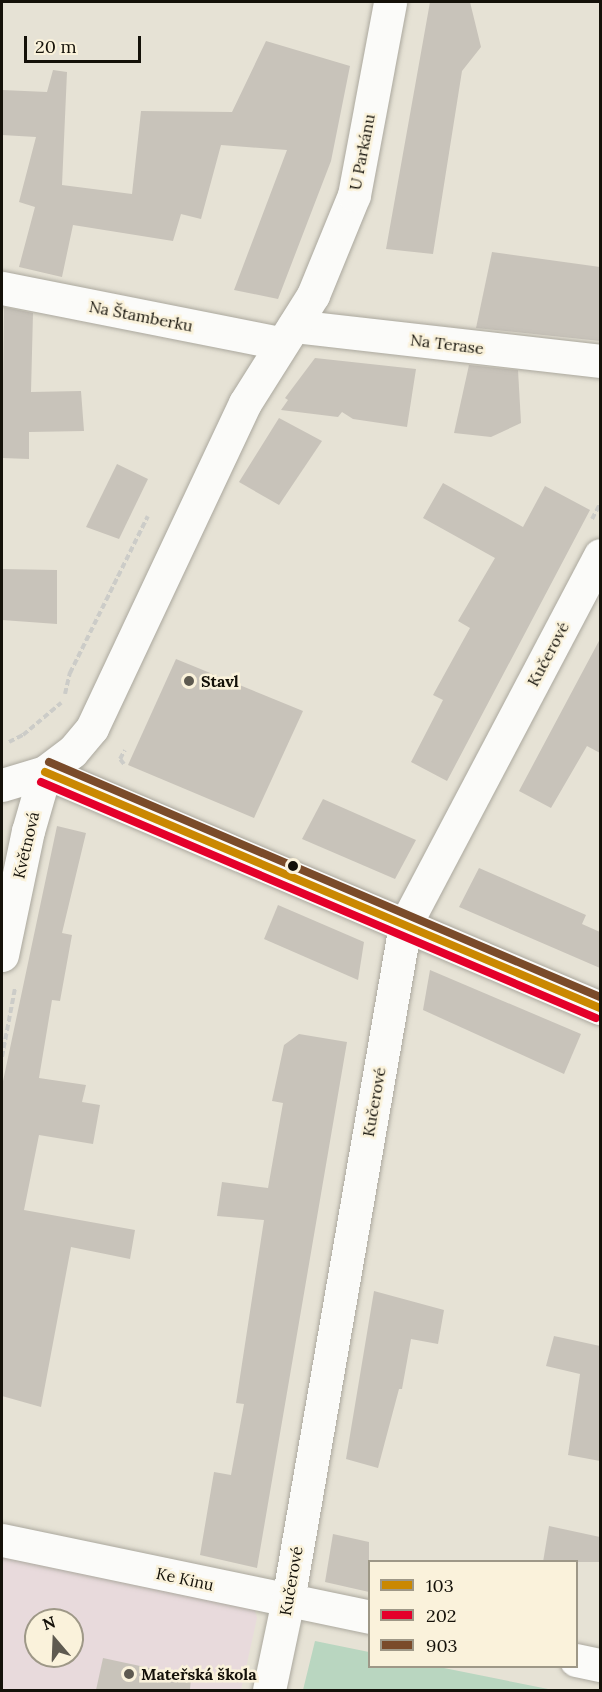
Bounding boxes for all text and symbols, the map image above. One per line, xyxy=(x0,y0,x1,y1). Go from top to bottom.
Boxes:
scale bar xyxy=(27,24,144,62)
text: 20 m xyxy=(35,35,77,58)
street label: U Parkánu xyxy=(345,112,379,192)
street label: Na Štamberku xyxy=(87,297,195,335)
street label: Na Terase xyxy=(409,330,485,358)
street label: Kučerové xyxy=(523,619,573,689)
place label: Stavl xyxy=(201,671,239,691)
marker: Stavl xyxy=(182,674,196,688)
street label: Květnová xyxy=(9,810,43,880)
unlabelled marker xyxy=(287,860,299,872)
street label: Kučerové xyxy=(358,1066,390,1138)
street label: Kučerové xyxy=(275,1545,307,1617)
legend xyxy=(368,1560,578,1668)
street label: Ke Kinu xyxy=(155,1564,215,1594)
text: 103 xyxy=(426,1574,454,1597)
text: 202 xyxy=(426,1604,456,1627)
north arrow xyxy=(24,1608,84,1668)
text: N xyxy=(40,1611,58,1634)
text: 903 xyxy=(426,1634,458,1657)
place label: Mateřská škola xyxy=(141,1664,257,1684)
marker: Mateřská škola xyxy=(122,1667,136,1681)

